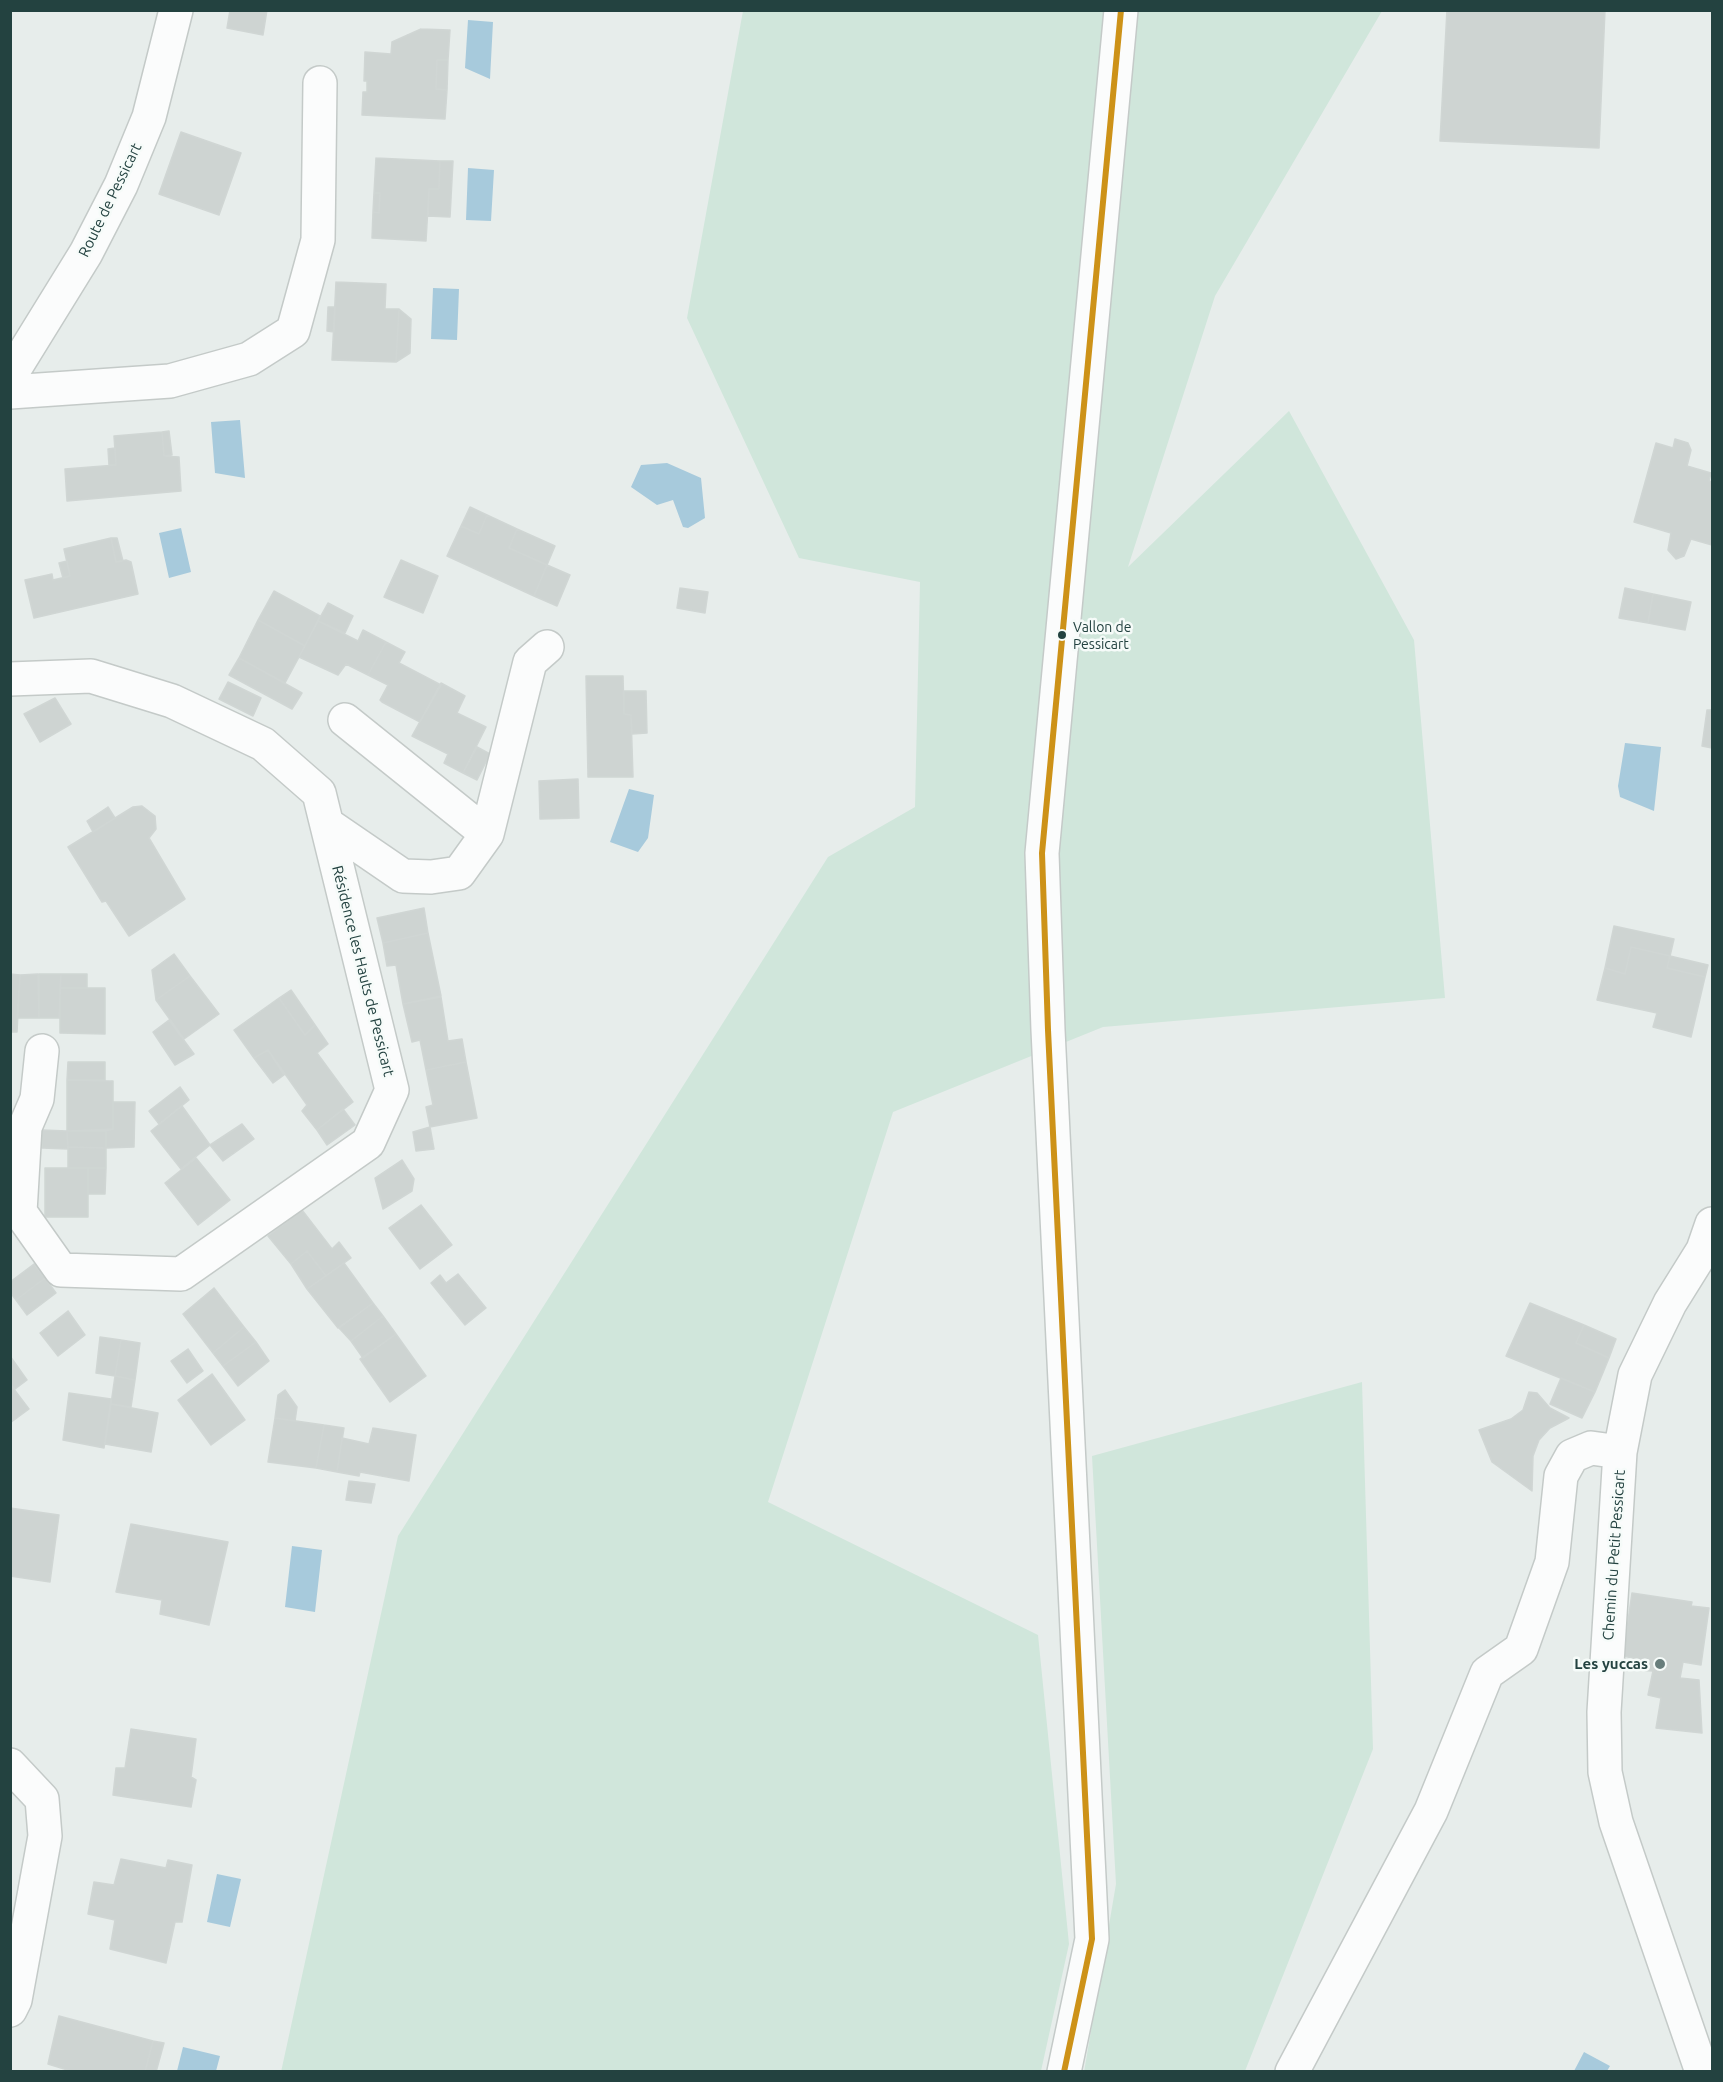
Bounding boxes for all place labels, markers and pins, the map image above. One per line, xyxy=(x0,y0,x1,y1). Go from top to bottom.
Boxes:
place label: Vallon de Pessicart xyxy=(1073,619,1131,652)
marker: Vallon de Pessicart xyxy=(1056,629,1068,641)
place label: Les yuccas xyxy=(1574,1655,1648,1673)
marker: Les yuccas xyxy=(1653,1657,1667,1671)

